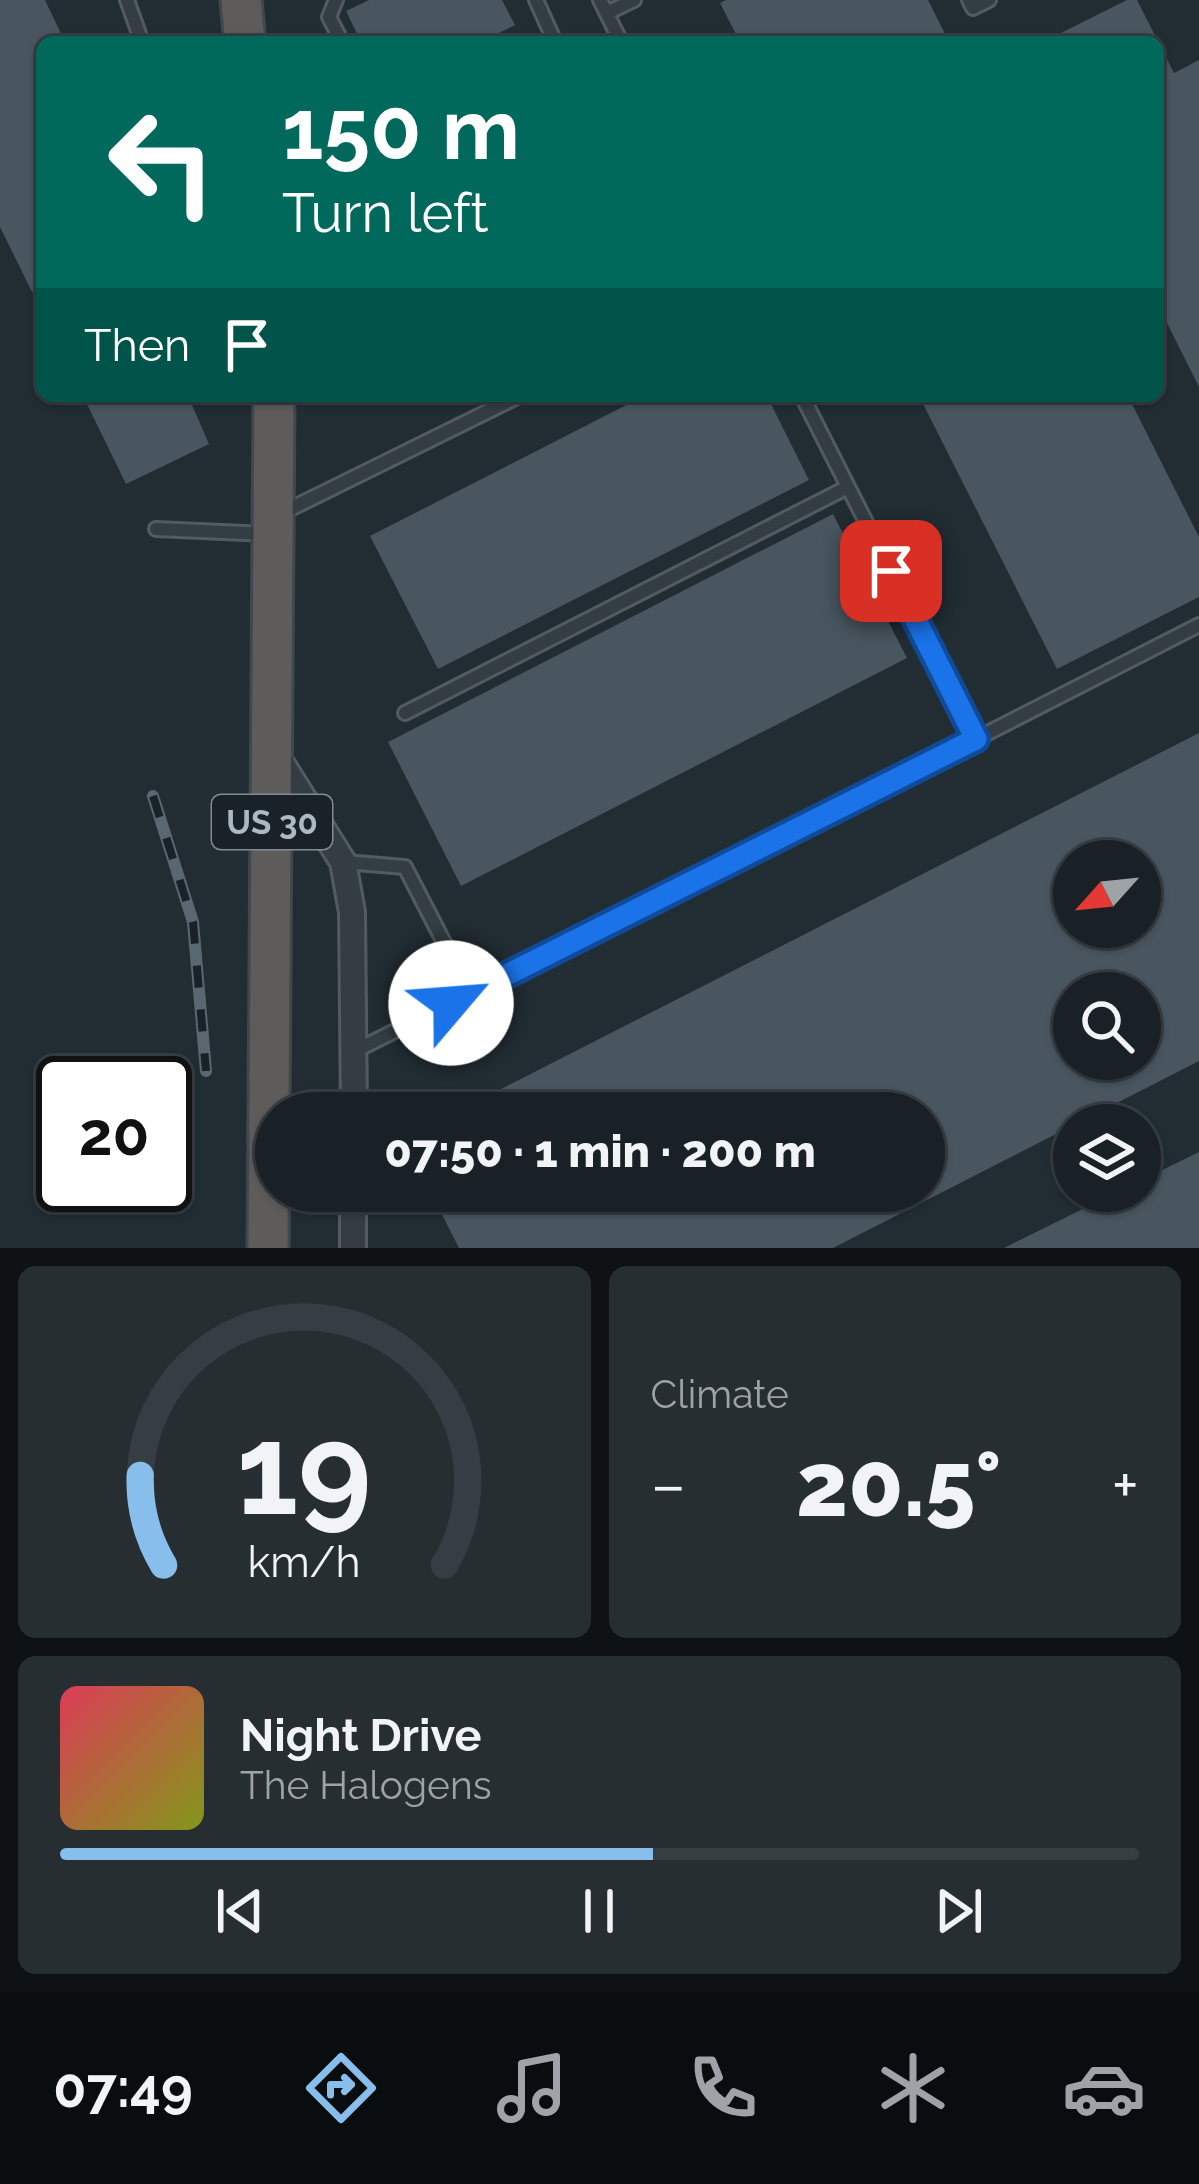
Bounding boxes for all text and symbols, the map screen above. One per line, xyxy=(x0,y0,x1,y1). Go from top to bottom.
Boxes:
text: 150 m xyxy=(282,80,520,179)
icon: left xyxy=(84,84,240,240)
text: Turn left xyxy=(282,181,489,245)
icon: arrive xyxy=(214,312,280,378)
text: Then xyxy=(84,319,190,372)
pin xyxy=(840,520,942,622)
icon: arrive xyxy=(858,538,924,604)
road number: US 30 xyxy=(212,795,332,849)
north arrow xyxy=(1053,840,1161,948)
map controls xyxy=(1053,840,1161,1212)
position arrow xyxy=(388,940,514,1066)
button: search xyxy=(1053,972,1161,1080)
speed limit sign: 20 xyxy=(36,1056,192,1212)
button: layers xyxy=(1053,1104,1161,1212)
text: 07:50 · 1 min · 200 m xyxy=(384,1125,816,1178)
text: Climate xyxy=(651,1371,789,1417)
text: 19 xyxy=(237,1397,372,1543)
text: 20.5° xyxy=(796,1431,1002,1537)
text: − xyxy=(651,1446,686,1523)
text: + xyxy=(1112,1446,1139,1523)
text: km/h xyxy=(248,1537,361,1587)
text: Night Drive xyxy=(240,1709,481,1762)
text: The Halogens xyxy=(240,1762,492,1808)
icon: previous xyxy=(207,1878,273,1944)
icon: pause xyxy=(566,1878,632,1944)
icon: next xyxy=(926,1878,992,1944)
icon: directions xyxy=(299,2046,383,2130)
icon: music xyxy=(490,2046,574,2130)
icon: phone xyxy=(681,2046,765,2130)
icon: climate xyxy=(871,2046,955,2130)
icon: car xyxy=(1062,2046,1146,2130)
text: 07:49 xyxy=(53,2056,193,2120)

